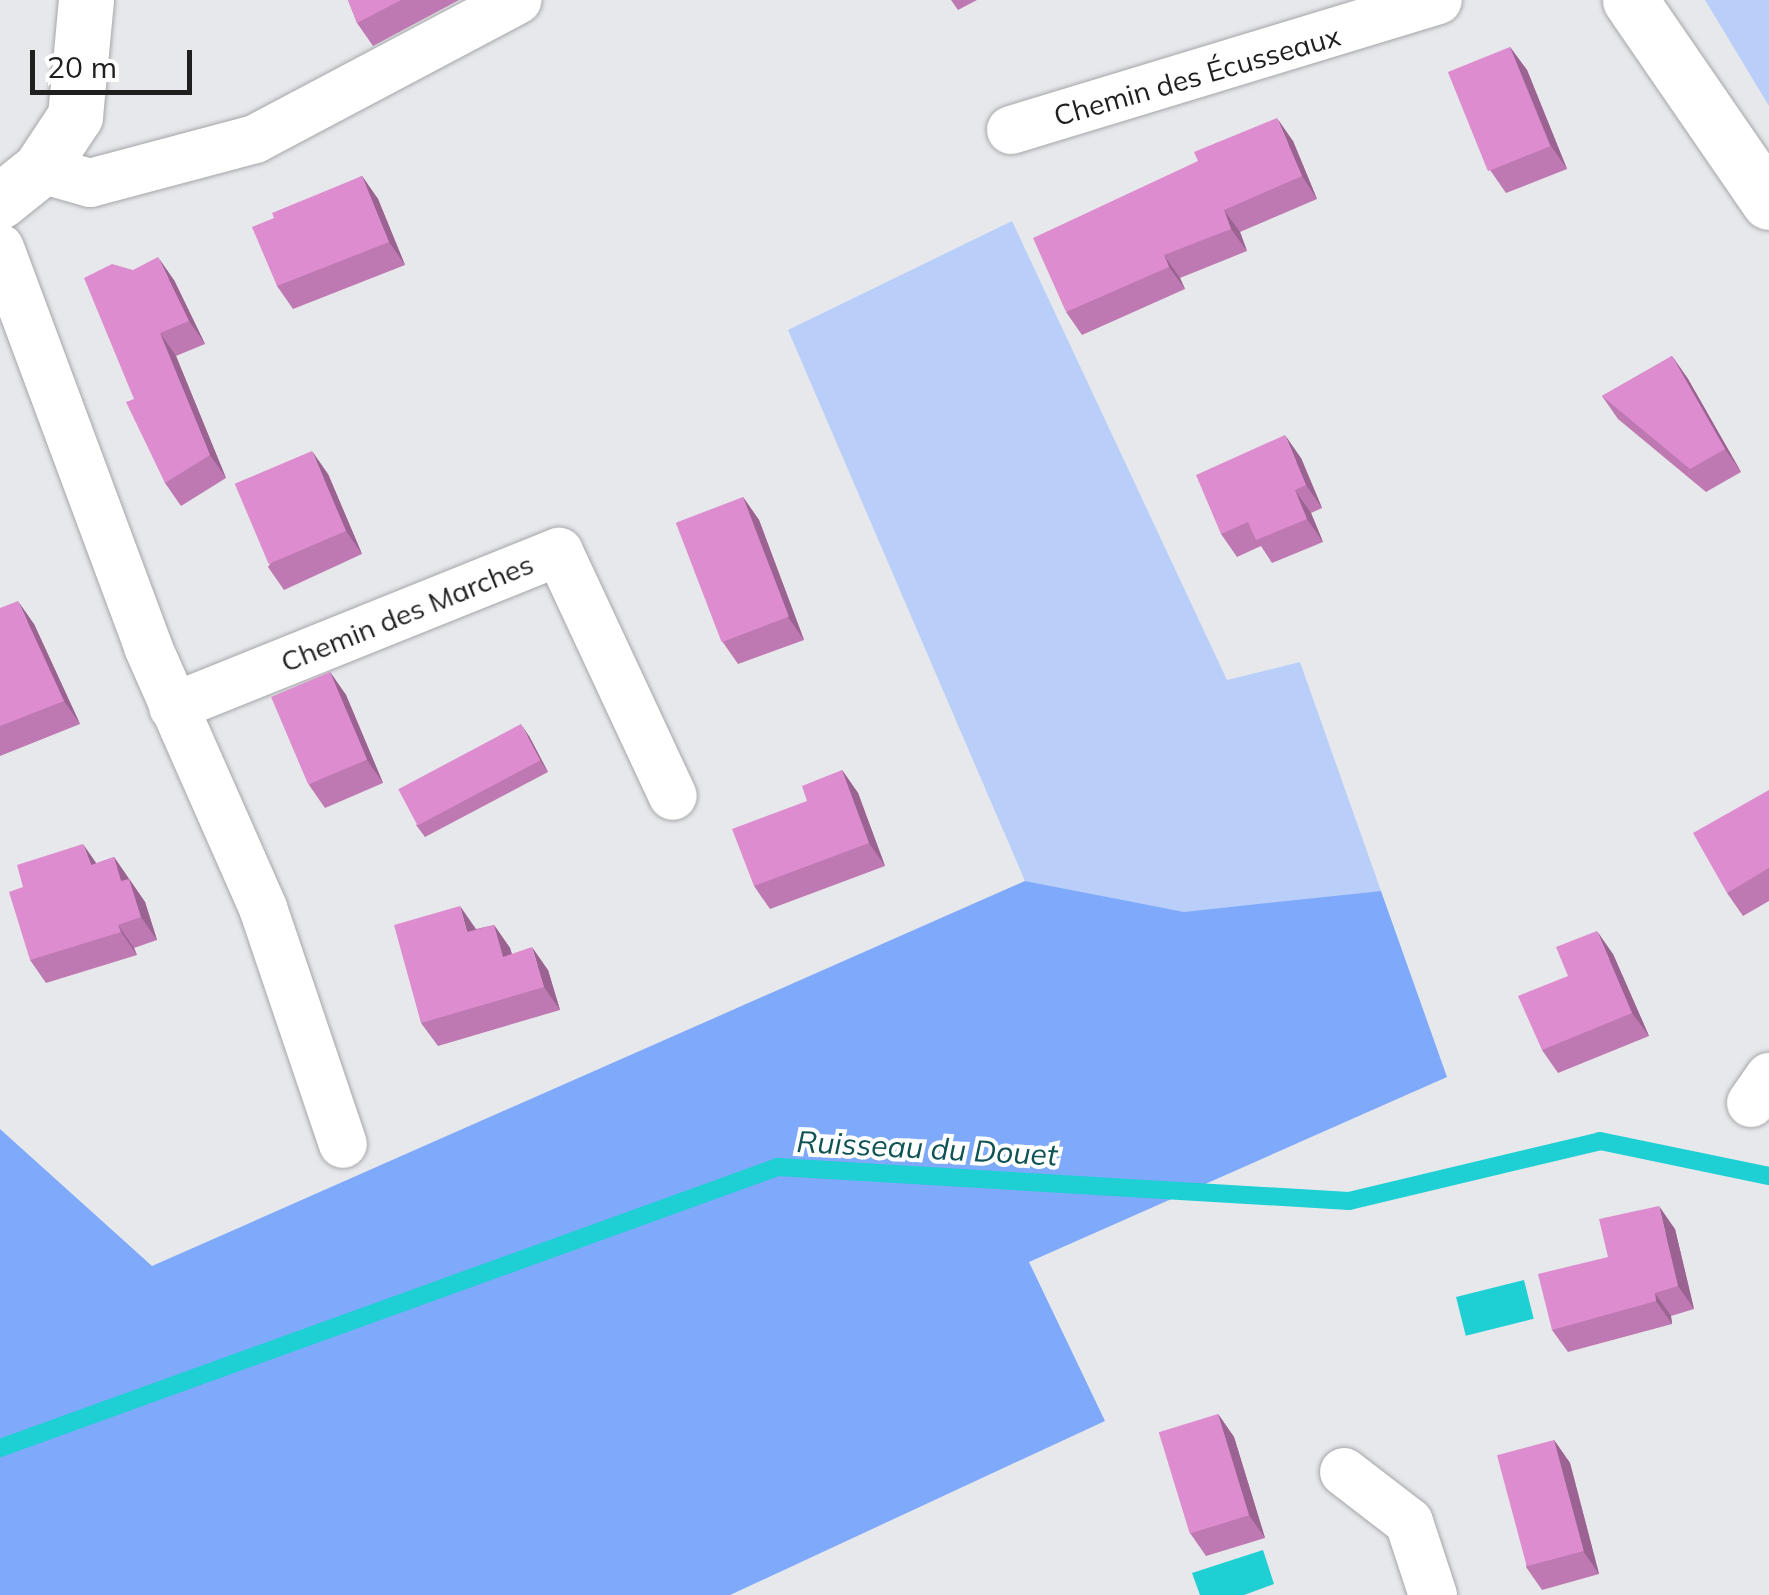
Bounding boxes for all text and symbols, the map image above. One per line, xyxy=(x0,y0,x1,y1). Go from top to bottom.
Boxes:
street label: Chemin des Écusseaux xyxy=(1050,19,1344,133)
scale bar xyxy=(35,30,198,92)
text: 20 m xyxy=(47,48,117,86)
street label: Chemin des Marches xyxy=(276,547,538,679)
water label: Ruisseau du Douet xyxy=(796,1123,1058,1173)

